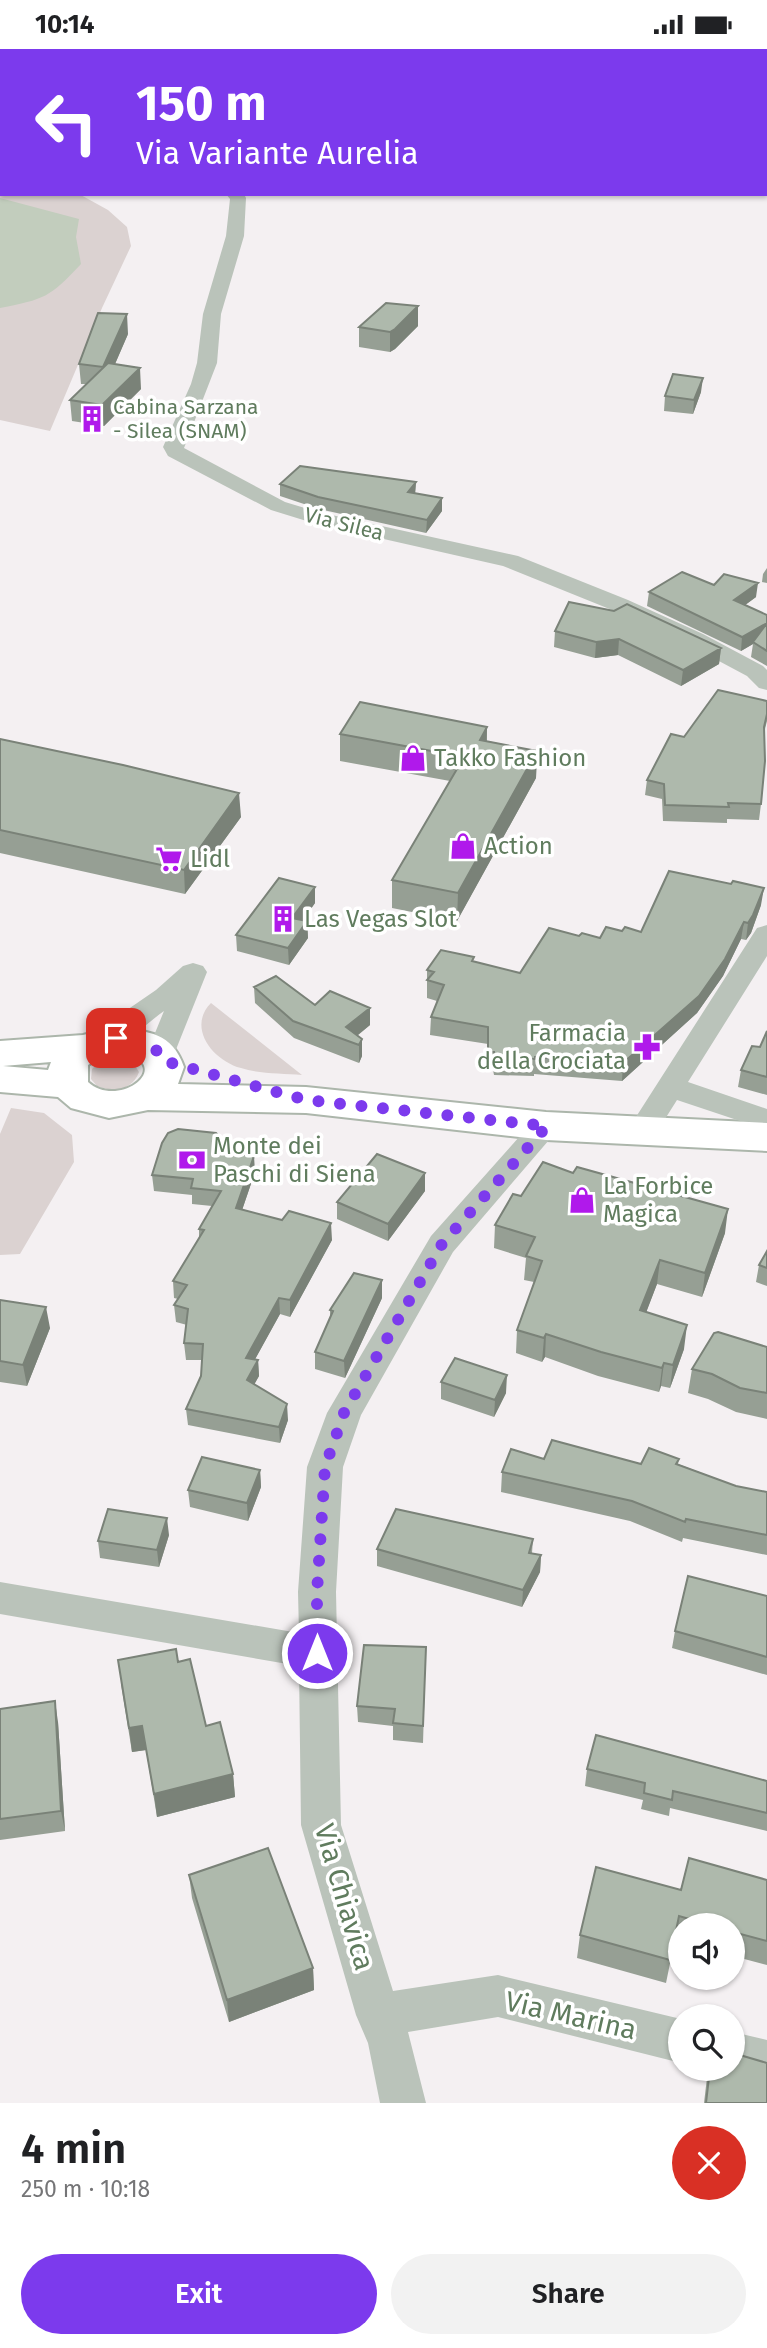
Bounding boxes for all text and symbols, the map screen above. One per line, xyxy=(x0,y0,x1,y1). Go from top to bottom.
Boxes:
text: 10:14 xyxy=(35,9,94,40)
text: 150 m xyxy=(136,74,267,133)
icon: left xyxy=(21,77,112,168)
text: Via Variante Aurelia xyxy=(136,134,419,172)
place label: Cabina Sarzana - Silea (SNAM) xyxy=(113,394,258,444)
building icon: Cabina Sarzana - Silea (SNAM) xyxy=(77,404,107,434)
street label: Via Silea xyxy=(302,502,386,546)
shop icon: Takko Fashion xyxy=(398,743,428,773)
place label: Takko Fashion xyxy=(434,744,586,772)
shop icon: Action xyxy=(448,831,478,861)
place label: Action xyxy=(484,832,553,860)
supermarket icon: Lidl xyxy=(154,844,184,874)
place label: Lidl xyxy=(190,845,230,873)
building icon: Las Vegas Slot xyxy=(268,904,298,934)
place label: Las Vegas Slot xyxy=(304,905,457,933)
pin xyxy=(86,1008,146,1068)
icon: arrive xyxy=(97,1019,135,1057)
place label: Farmacia della Crociata xyxy=(477,1019,626,1075)
pharmacy icon: Farmacia della Crociata xyxy=(632,1032,662,1062)
place label: Monte dei Paschi di Siena xyxy=(213,1132,376,1188)
bank icon: Monte dei Paschi di Siena xyxy=(177,1145,207,1175)
place label: La Forbice Magica xyxy=(603,1172,713,1228)
shop icon: La Forbice Magica xyxy=(567,1185,597,1215)
position arrow xyxy=(280,1616,354,1690)
street label: Via Chiavica xyxy=(308,1820,381,1974)
map controls xyxy=(668,1913,745,2081)
button: sound xyxy=(668,1913,745,1990)
street label: Via Marina xyxy=(502,1984,640,2047)
button: search xyxy=(668,2004,745,2081)
text: 4 min xyxy=(21,2124,126,2174)
button: close xyxy=(672,2126,746,2200)
text: 250 m · 10:18 xyxy=(21,2175,150,2203)
button: Exit xyxy=(21,2254,377,2334)
button: Share xyxy=(391,2254,746,2334)

